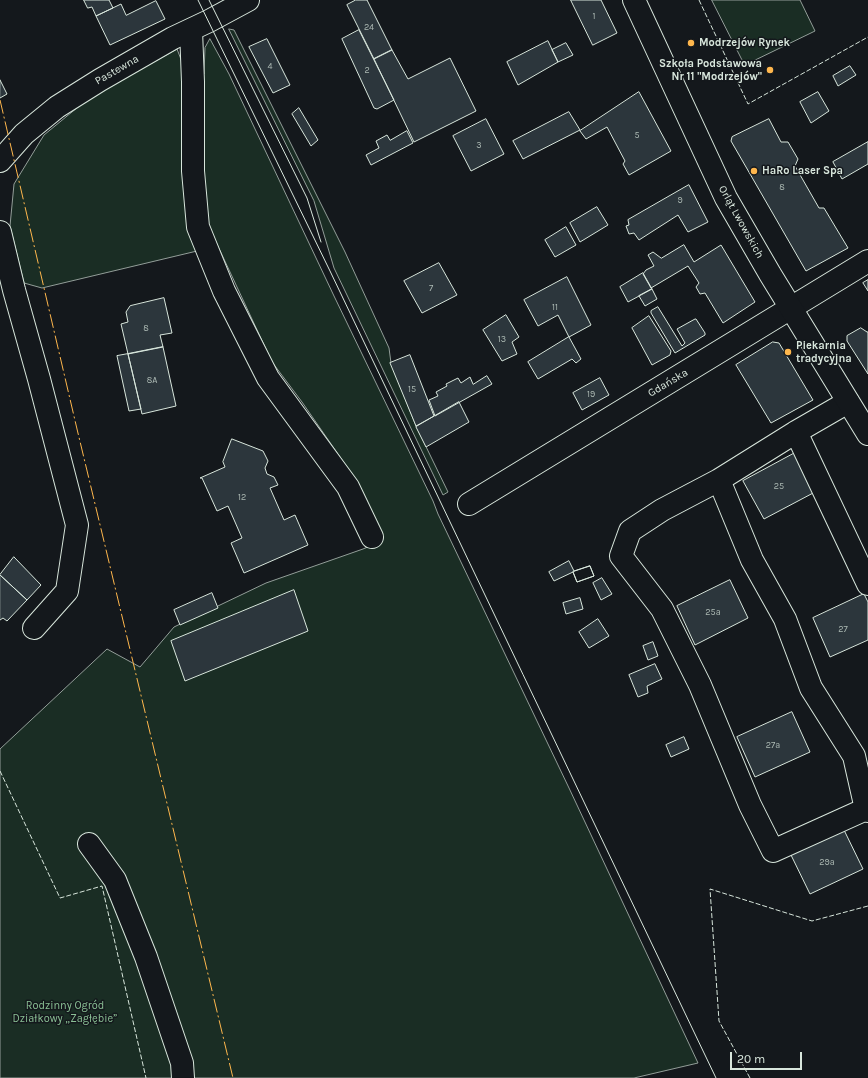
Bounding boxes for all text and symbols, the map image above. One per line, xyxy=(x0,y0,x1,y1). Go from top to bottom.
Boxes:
house number: 1 xyxy=(593,11,595,21)
house number: 24 xyxy=(364,22,374,32)
place label: Modrzejów Rynek xyxy=(699,36,790,50)
marker: Modrzejów Rynek xyxy=(686,38,696,48)
street label: Pastewna xyxy=(93,52,141,88)
place label: Szkoła Podstawowa Nr 11 "Modrzejów" xyxy=(659,57,762,83)
house number: 4 xyxy=(267,61,273,71)
house number: 2 xyxy=(364,65,370,75)
marker: Szkoła Podstawowa Nr 11 "Modrzejów" xyxy=(765,65,775,75)
house number: 5 xyxy=(634,130,640,140)
house number: 3 xyxy=(476,140,482,150)
place label: HaRo Laser Spa xyxy=(762,164,843,178)
marker: HaRo Laser Spa xyxy=(749,166,759,176)
house number: 8 xyxy=(779,182,785,192)
street label: Orląt Lwowskich xyxy=(716,183,766,261)
house number: 9 xyxy=(677,195,683,205)
house number: 7 xyxy=(429,283,433,293)
house number: 11 xyxy=(552,302,558,312)
house number: 8 xyxy=(143,323,149,333)
house number: 13 xyxy=(498,334,506,344)
place label: Piekarnia tradycyjna xyxy=(796,339,852,365)
marker: Piekarnia tradycyjna xyxy=(783,347,793,357)
street label: Gdańska xyxy=(646,366,690,400)
house number: 8A xyxy=(147,375,157,385)
house number: 15 xyxy=(408,384,416,394)
house number: 19 xyxy=(587,389,595,399)
house number: 25 xyxy=(774,481,784,491)
house number: 12 xyxy=(238,492,246,502)
house number: 25a xyxy=(705,607,721,617)
house number: 27 xyxy=(838,624,848,634)
house number: 27a xyxy=(766,740,780,750)
house number: 29a xyxy=(819,857,835,867)
park label: Rodzinny Ogród Działkowy „Zagłębie” xyxy=(13,999,117,1025)
scale bar xyxy=(732,1044,804,1070)
text: 20 m xyxy=(737,1052,765,1066)

